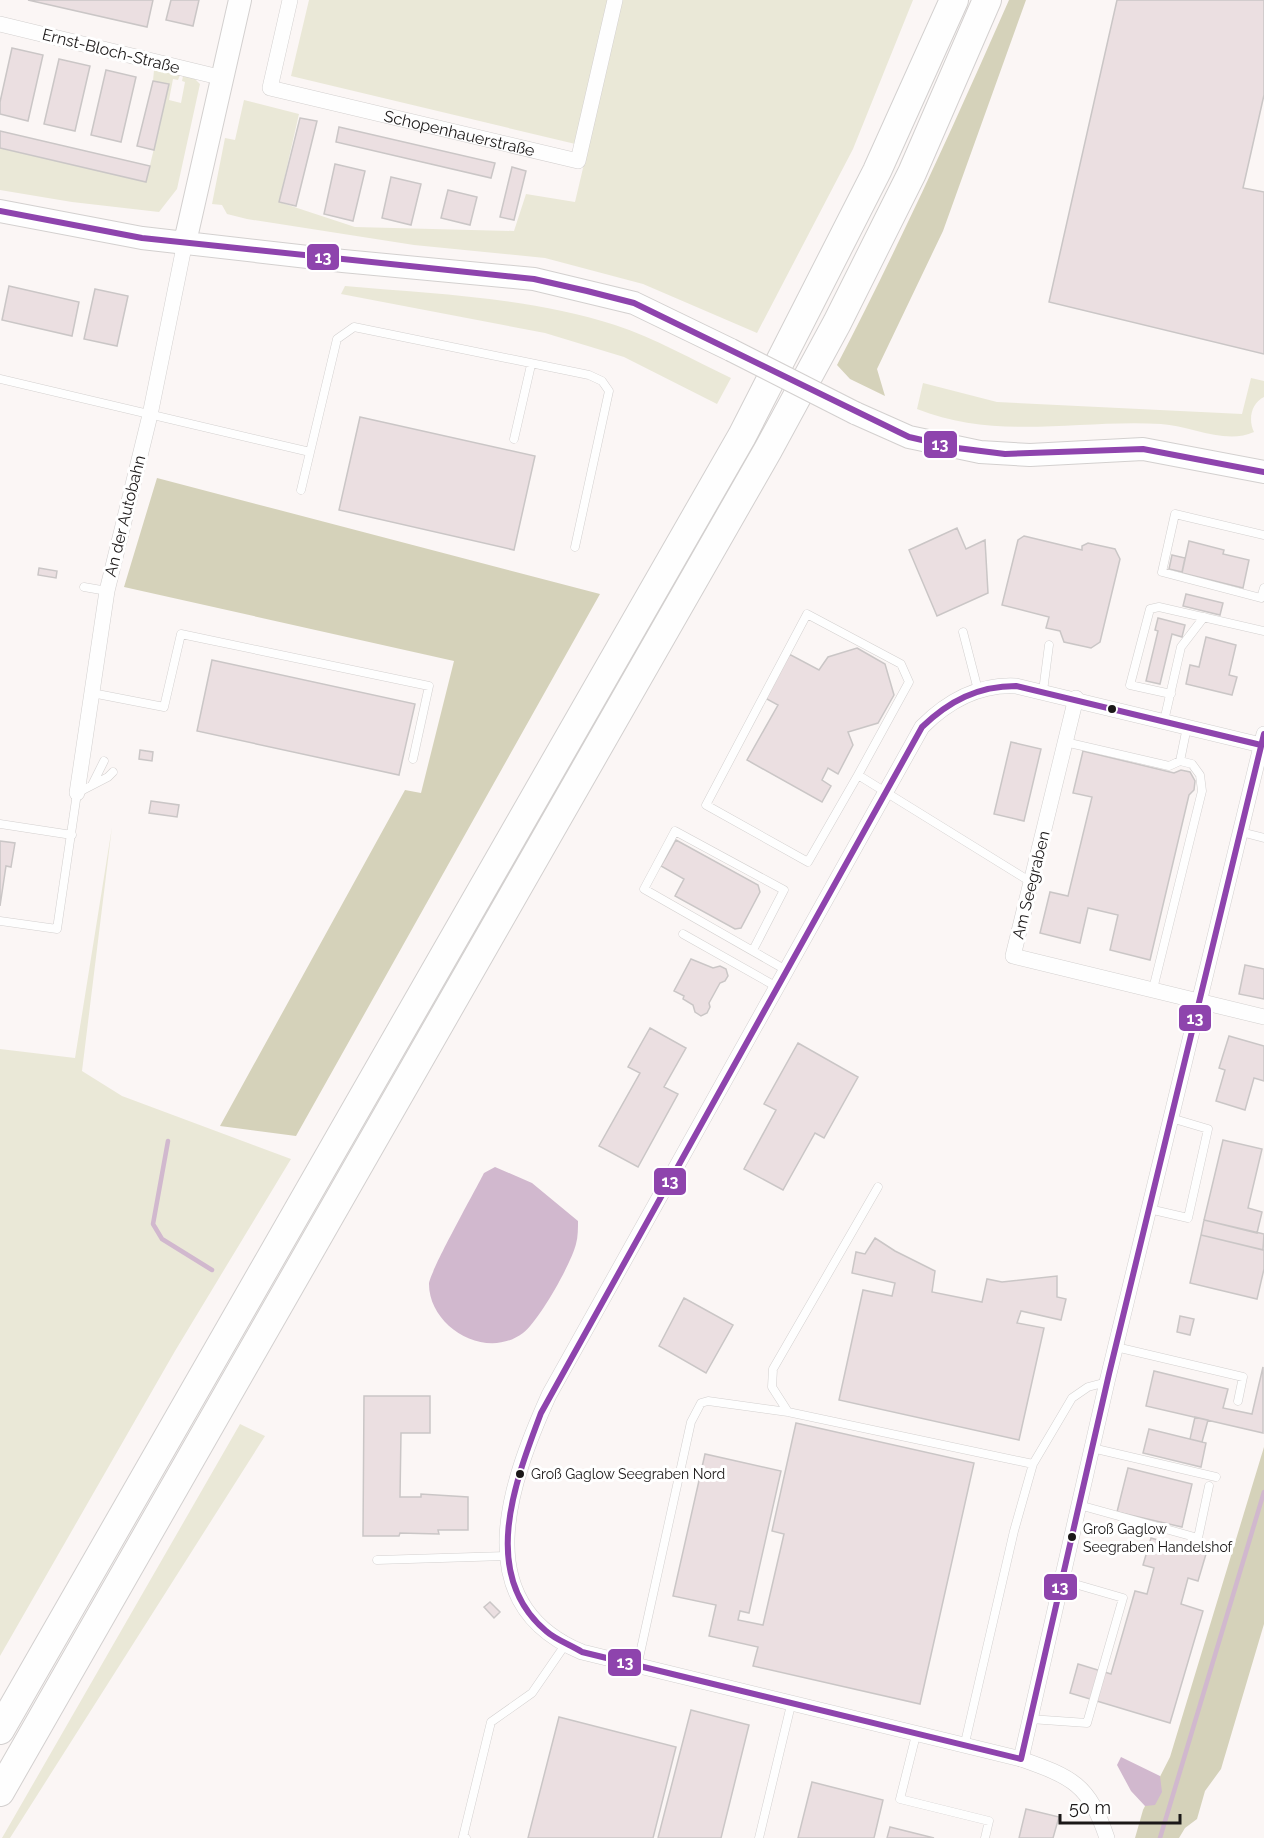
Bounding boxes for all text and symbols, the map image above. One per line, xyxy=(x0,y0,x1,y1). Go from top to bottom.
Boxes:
street label: Ernst-Bloch-Straße xyxy=(40,25,182,77)
street label: Schopenhauerstraße xyxy=(382,106,537,160)
line badge: 13 xyxy=(306,243,340,271)
text: 13 xyxy=(315,248,331,267)
line badge: 13 xyxy=(923,430,958,459)
text: 13 xyxy=(932,435,948,454)
street label: An der Autobahn xyxy=(101,453,149,579)
unlabelled marker xyxy=(1106,703,1118,715)
street label: Am Seegraben xyxy=(1008,829,1054,941)
line badge: 13 xyxy=(1178,1004,1212,1032)
text: 13 xyxy=(1187,1009,1203,1028)
line badge: 13 xyxy=(653,1167,687,1196)
text: 13 xyxy=(662,1172,678,1191)
place label: Groß Gaglow Seegraben Nord xyxy=(531,1466,725,1482)
marker: Groß Gaglow Seegraben Nord xyxy=(514,1468,526,1480)
place label: Groß Gaglow Seegraben Handelshof xyxy=(1083,1521,1234,1555)
marker: Groß Gaglow Seegraben Handelshof xyxy=(1066,1531,1078,1543)
line badge: 13 xyxy=(1043,1573,1078,1601)
text: 13 xyxy=(1052,1578,1068,1597)
line badge: 13 xyxy=(607,1648,642,1677)
text: 13 xyxy=(617,1653,633,1672)
scale bar xyxy=(1060,1787,1180,1825)
text: 50 m xyxy=(1069,1797,1111,1818)

